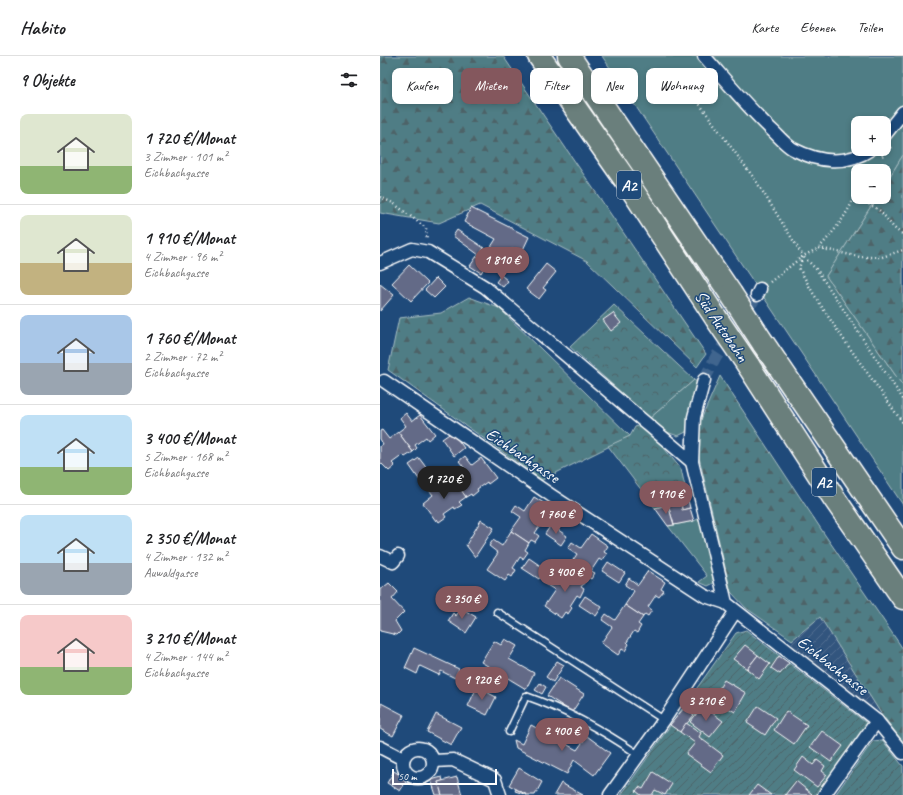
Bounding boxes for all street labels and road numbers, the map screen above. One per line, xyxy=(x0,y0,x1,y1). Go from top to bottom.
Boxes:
road number: A2 xyxy=(617,171,641,199)
street label: Süd Autobahn xyxy=(690,287,753,366)
street label: Eichbachgasse xyxy=(482,423,565,488)
road number: A2 xyxy=(812,468,836,496)
street label: Eichbachgasse xyxy=(793,631,873,700)

